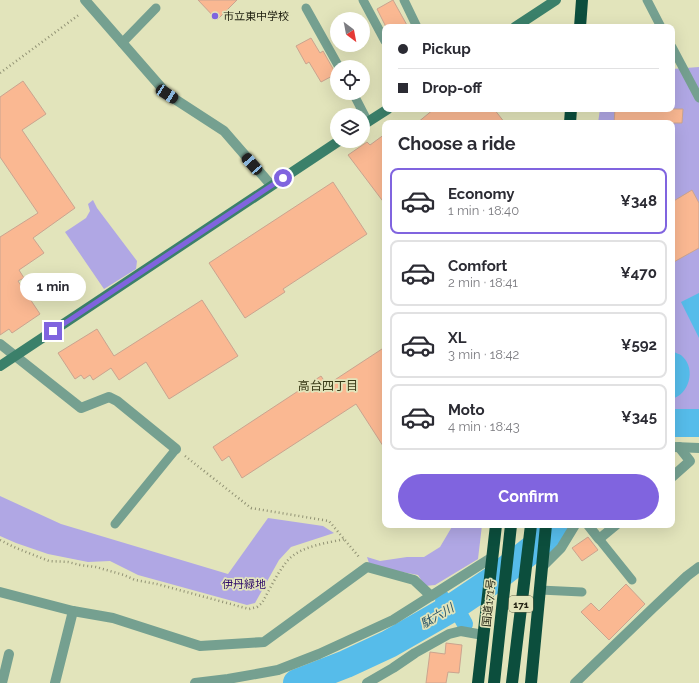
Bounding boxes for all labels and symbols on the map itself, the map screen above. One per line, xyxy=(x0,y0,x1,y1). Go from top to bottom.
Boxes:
place label: 市立東中学校 xyxy=(223,10,289,23)
marker: 市立東中学校 xyxy=(210,11,220,21)
north arrow xyxy=(330,12,370,52)
car xyxy=(154,82,180,106)
car xyxy=(240,151,264,177)
route start xyxy=(274,169,292,187)
callout: 1 min xyxy=(20,273,86,301)
route end xyxy=(44,322,62,340)
district label: 高台四丁目 xyxy=(298,379,358,393)
park label: 伊丹緑地 xyxy=(222,578,266,591)
street label: 国道171号 xyxy=(480,578,498,628)
road number: 171 xyxy=(509,596,533,612)
water label: 駄六川 xyxy=(418,600,458,631)

